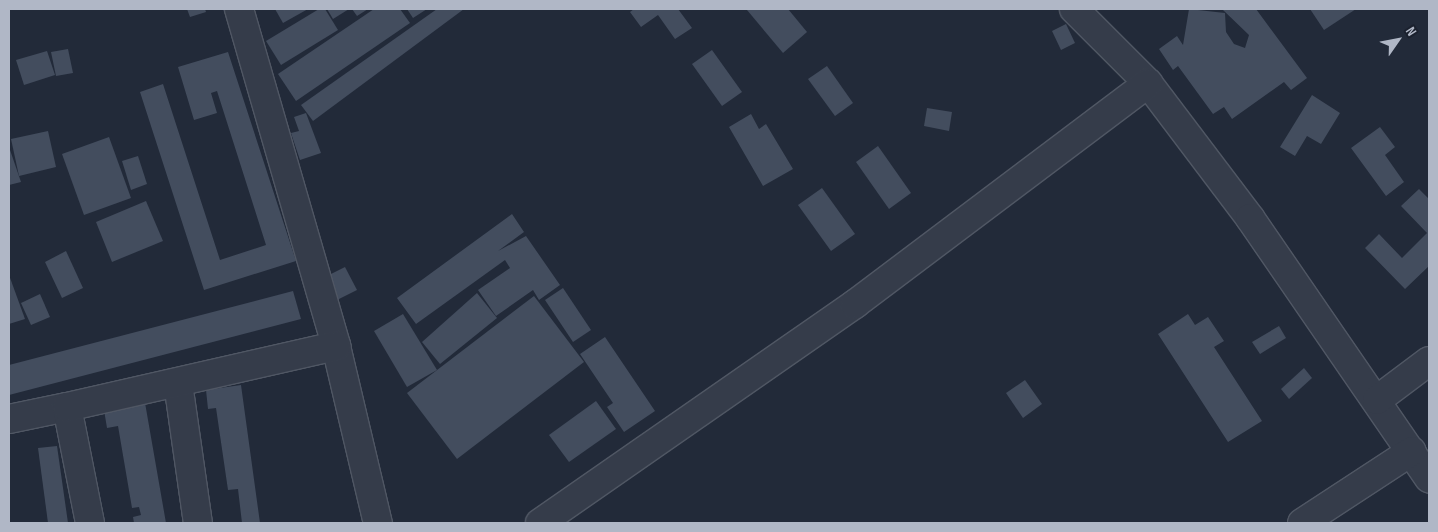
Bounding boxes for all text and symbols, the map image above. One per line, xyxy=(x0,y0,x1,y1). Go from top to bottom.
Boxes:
north arrow xyxy=(1373,15,1423,65)
text: N xyxy=(1402,24,1420,39)

